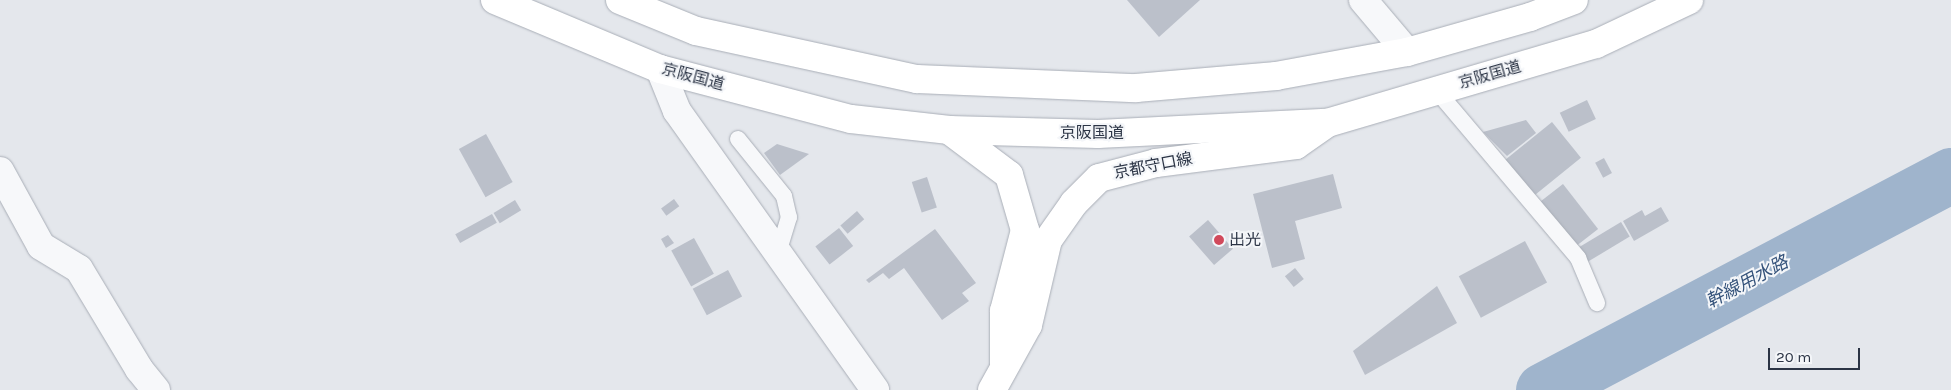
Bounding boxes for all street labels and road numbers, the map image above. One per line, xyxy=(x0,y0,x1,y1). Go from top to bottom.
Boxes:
street label: 京阪国道 xyxy=(1457,57,1523,93)
street label: 京阪国道 xyxy=(660,59,726,95)
street label: 京阪国道 xyxy=(1060,123,1124,143)
street label: 京都守口線 xyxy=(1112,149,1194,183)

